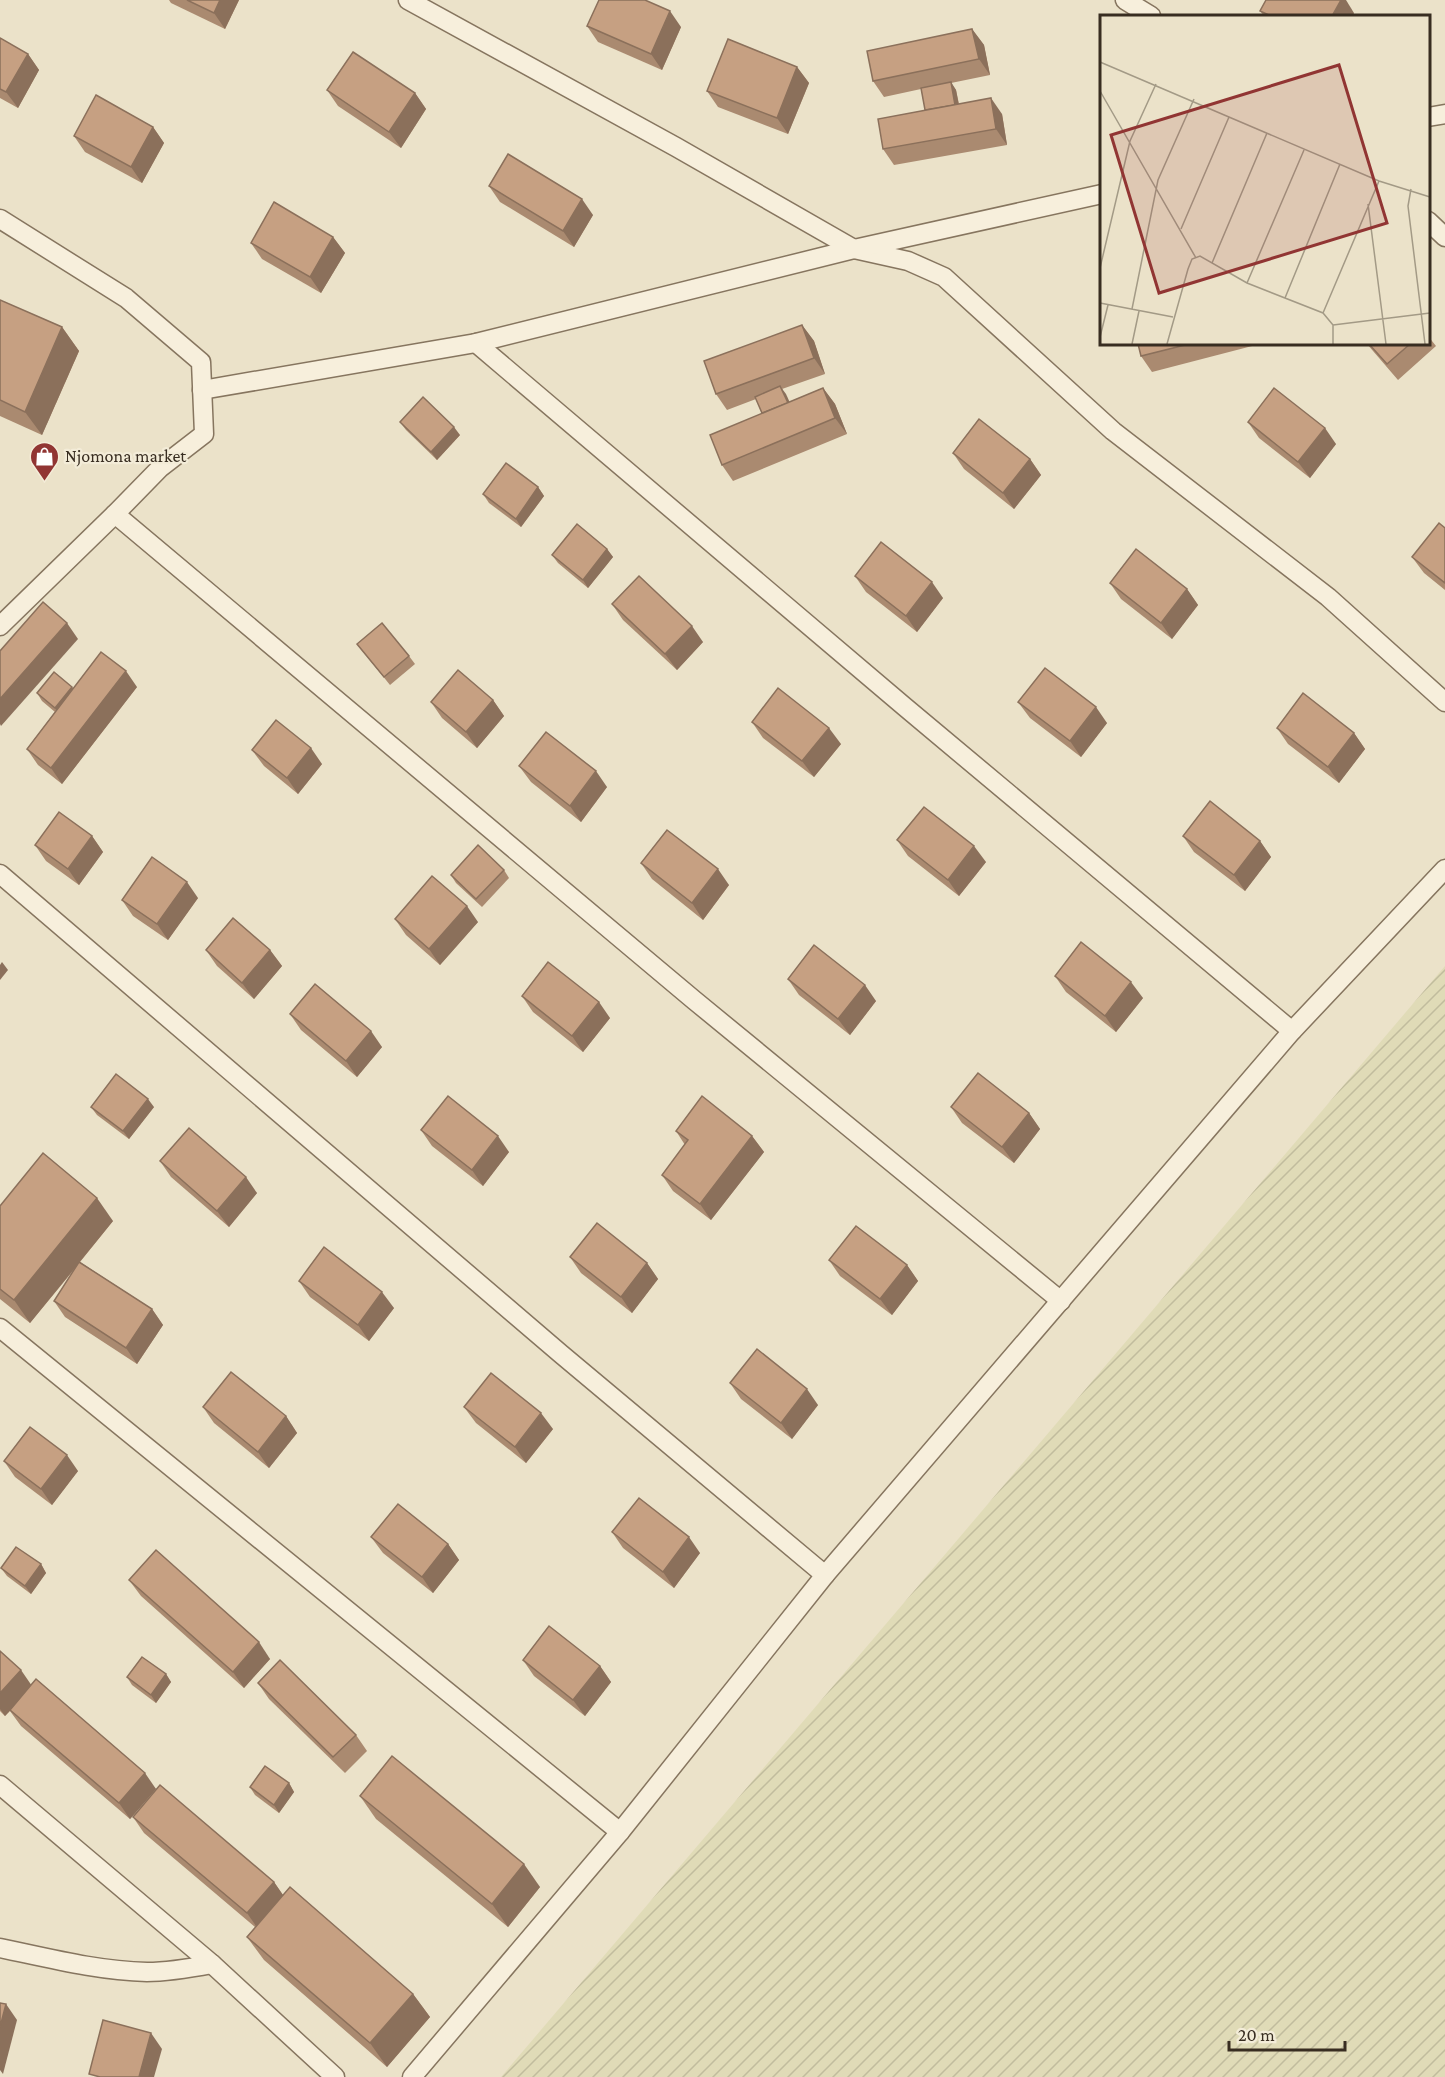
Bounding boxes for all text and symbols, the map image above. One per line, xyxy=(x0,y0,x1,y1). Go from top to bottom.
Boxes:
inset map xyxy=(1100,15,1430,345)
shop icon: Njomona market xyxy=(28,440,60,482)
place label: Njomona market xyxy=(65,446,187,467)
scale bar xyxy=(1229,2014,1344,2052)
text: 20 m xyxy=(1238,2025,1275,2045)

